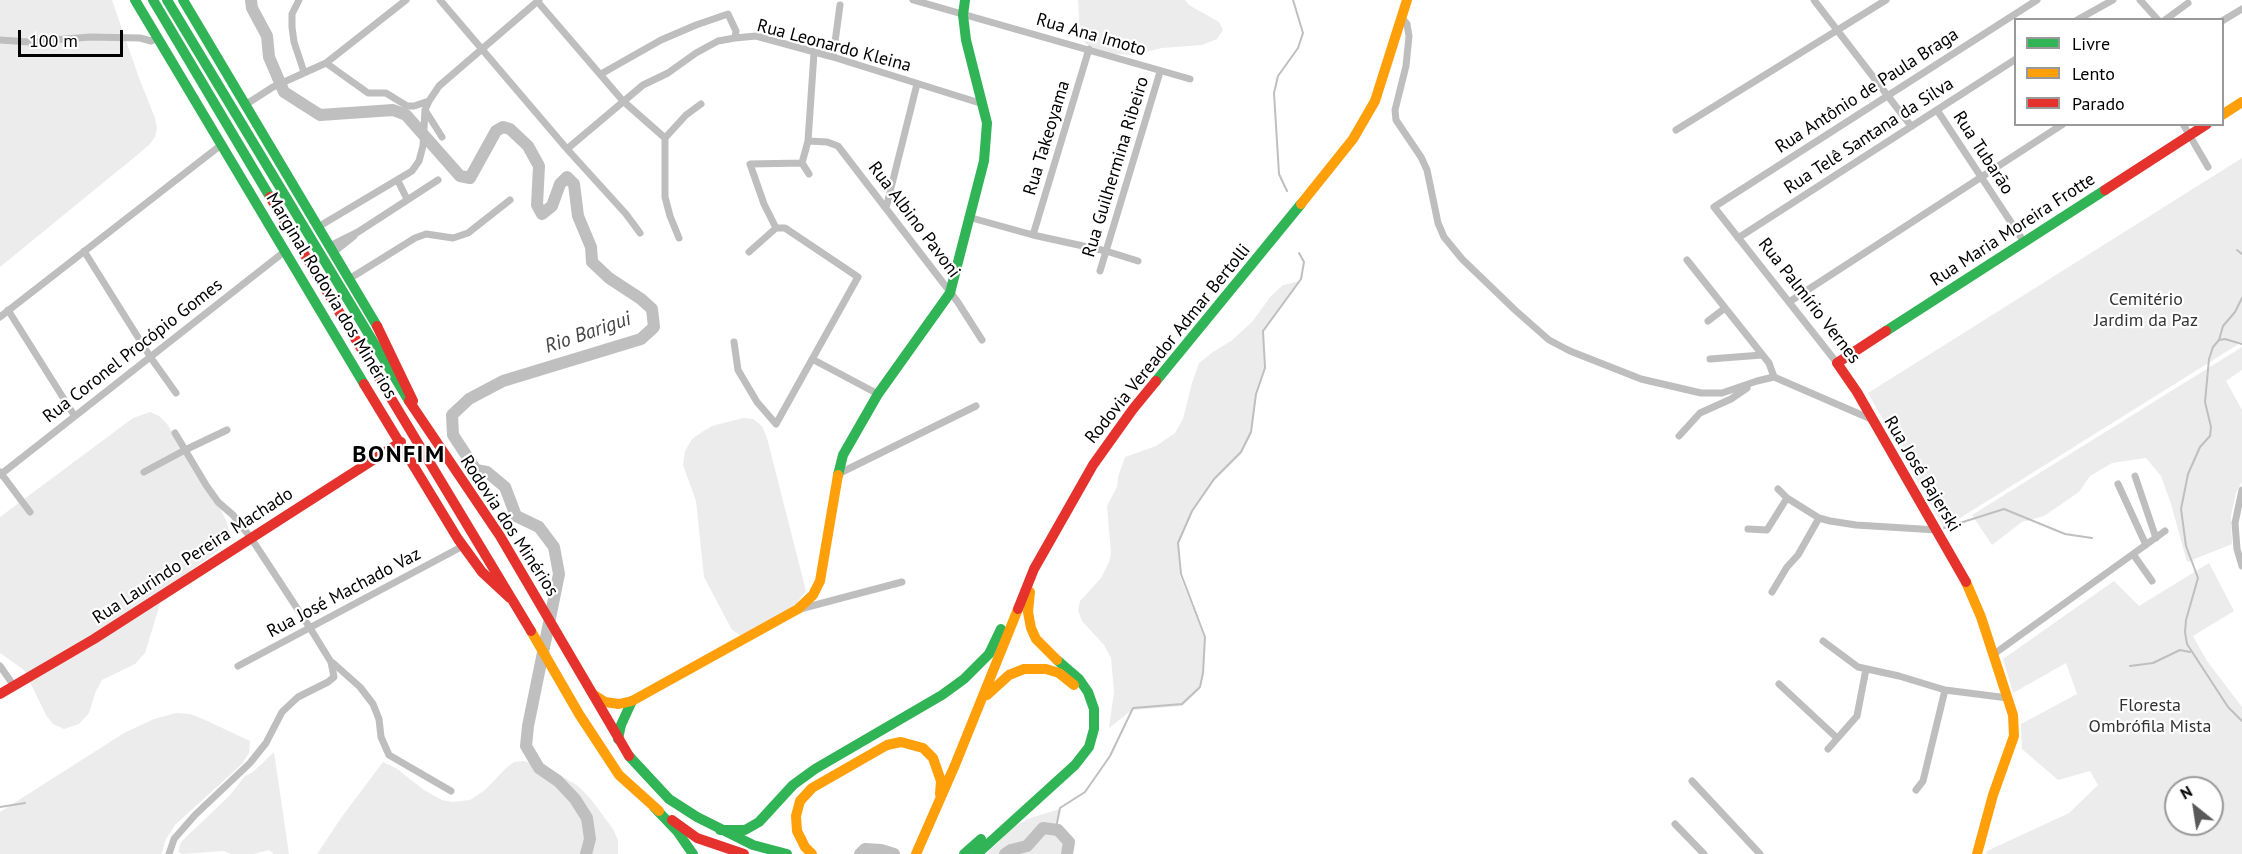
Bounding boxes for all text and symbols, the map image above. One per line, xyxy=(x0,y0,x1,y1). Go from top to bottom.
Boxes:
street label: Rua Ana Imoto xyxy=(1034,9,1148,61)
street label: Rua Leonardo Kleina xyxy=(755,15,913,77)
scale bar xyxy=(21,18,126,56)
legend xyxy=(2014,18,2224,126)
street label: Rua Antônio de Paula Braga xyxy=(1771,24,1963,158)
text: 100 m xyxy=(29,29,78,52)
text: Livre xyxy=(2072,32,2110,55)
text: Lento xyxy=(2072,62,2115,85)
street label: Rua Telê Santana da Silva xyxy=(1780,73,1958,199)
street label: Rua Guilhermina Ribeiro xyxy=(1078,74,1154,260)
street label: Rua Takeoyama xyxy=(1019,78,1075,198)
text: Parado xyxy=(2072,92,2125,115)
street label: Rua Tubarão xyxy=(1948,107,2018,199)
street label: Rua Albino Pavoni xyxy=(863,158,965,282)
street label: Rua Maria Moreira Frotte xyxy=(1927,169,2099,291)
street label: Marginal Rodovia dos Minérios xyxy=(261,189,401,403)
street label: Rua Palmírio Vernes xyxy=(1753,234,1865,368)
street label: Rodovia Vereador Admar Bertolli xyxy=(1081,240,1255,448)
street label: Rua Coronel Procópio Gomes xyxy=(39,274,227,428)
park label: Cemitério Jardim da Paz xyxy=(2094,289,2198,332)
water label: Rio Barigui xyxy=(542,307,634,359)
street label: Rua José Bajerski xyxy=(1879,412,1965,536)
district label: BONFIM xyxy=(352,441,446,469)
street label: Rodovia dos Minérios xyxy=(455,451,563,601)
street label: Rua Laurindo Pereira Machado xyxy=(89,483,297,629)
street label: Rua José Machado Vaz xyxy=(263,543,425,643)
park label: Floresta Ombrófila Mista xyxy=(2089,695,2211,738)
north arrow xyxy=(2164,776,2224,836)
text: N xyxy=(2176,781,2196,803)

